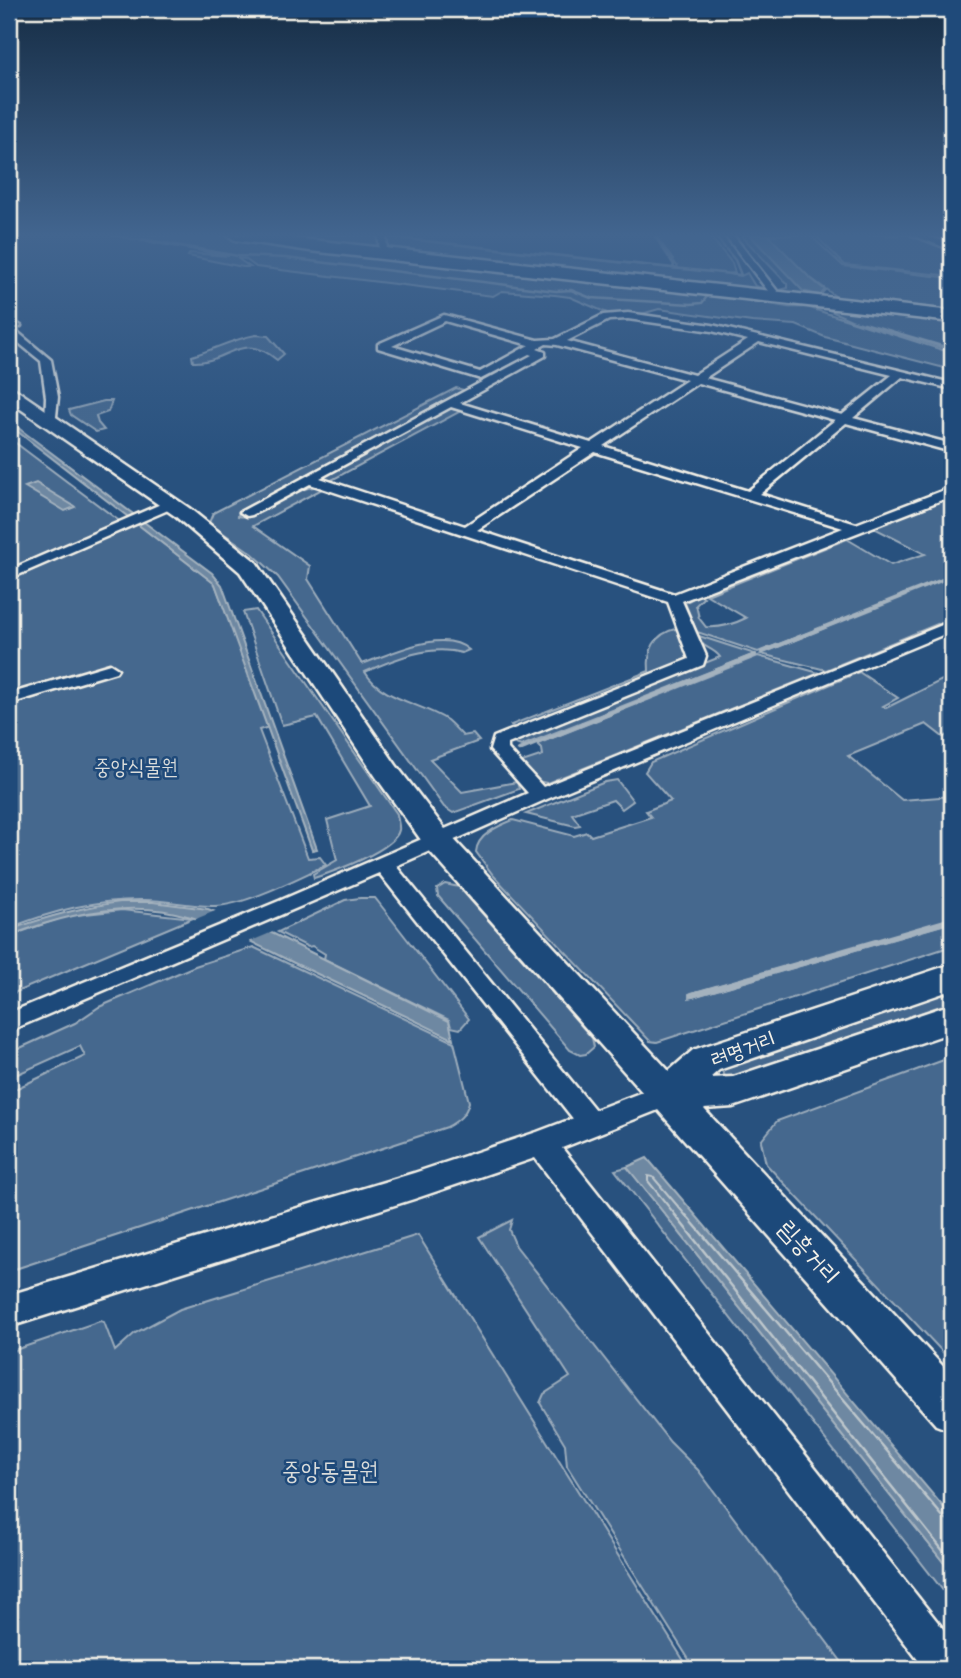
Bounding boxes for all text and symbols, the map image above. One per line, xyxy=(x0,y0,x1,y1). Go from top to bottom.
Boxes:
park label: 중앙식물원 xyxy=(94,755,178,780)
street label: 려명거리 xyxy=(707,1026,779,1073)
street label: 림흥거리 xyxy=(772,1214,845,1291)
park label: 중앙동물원 xyxy=(282,1457,378,1486)

